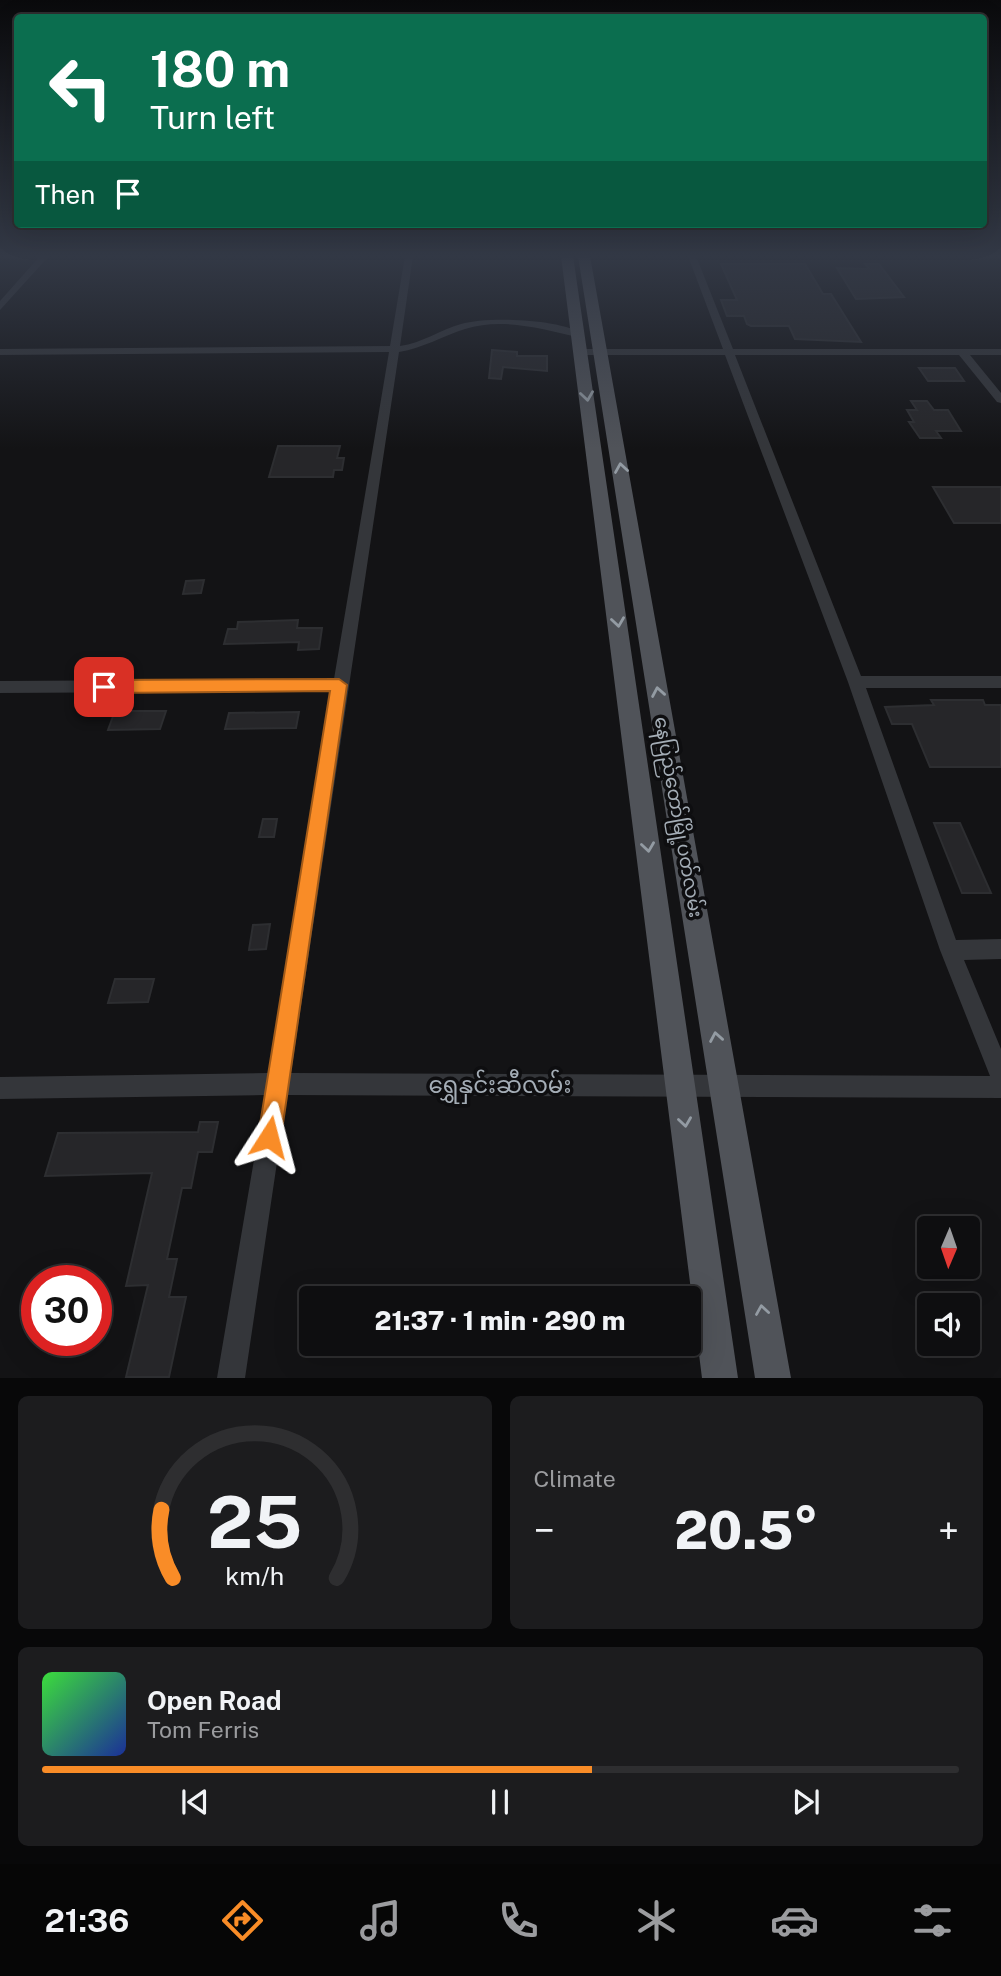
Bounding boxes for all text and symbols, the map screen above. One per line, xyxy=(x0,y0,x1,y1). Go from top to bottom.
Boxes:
text: 180 m xyxy=(150,40,290,98)
icon: left xyxy=(35,42,126,133)
text: Turn left xyxy=(150,99,275,136)
icon: arrive xyxy=(109,175,147,213)
text: Then xyxy=(35,179,95,210)
one-way arrow xyxy=(580,391,595,402)
one-way arrow xyxy=(614,462,629,474)
one-way arrow xyxy=(610,616,625,628)
pin xyxy=(74,657,134,717)
icon: arrive xyxy=(85,668,123,706)
one-way arrow xyxy=(651,686,666,698)
street label: နေပြည်တော်မြို့ပတ်လမ်း xyxy=(646,714,710,920)
one-way arrow xyxy=(640,842,655,853)
one-way arrow xyxy=(709,1032,724,1043)
street label: ရွှေနှင်းဆီလမ်း xyxy=(429,1069,571,1104)
position arrow xyxy=(232,1100,306,1174)
one-way arrow xyxy=(677,1116,692,1127)
north arrow xyxy=(917,1216,980,1279)
map controls xyxy=(917,1216,980,1356)
speed limit sign: 30 xyxy=(21,1265,112,1356)
button: sound xyxy=(917,1293,980,1356)
one-way arrow xyxy=(755,1304,770,1316)
text: 21:37 · 1 min · 290 m xyxy=(375,1305,625,1336)
text: Climate xyxy=(534,1465,616,1492)
text: 25 xyxy=(207,1480,302,1565)
text: 20.5° xyxy=(674,1500,818,1561)
text: − xyxy=(534,1508,555,1553)
text: + xyxy=(938,1508,959,1553)
text: km/h xyxy=(225,1561,284,1591)
text: Open Road xyxy=(147,1685,282,1716)
text: Tom Ferris xyxy=(147,1716,259,1743)
icon: previous xyxy=(176,1783,214,1821)
icon: pause xyxy=(481,1783,519,1821)
icon: next xyxy=(787,1783,825,1821)
icon: directions xyxy=(218,1896,267,1945)
icon: music xyxy=(356,1896,405,1945)
icon: phone xyxy=(494,1896,543,1945)
icon: climate xyxy=(632,1896,681,1945)
icon: car xyxy=(770,1896,819,1945)
icon: filters xyxy=(908,1896,957,1945)
text: 21:36 xyxy=(44,1902,129,1939)

